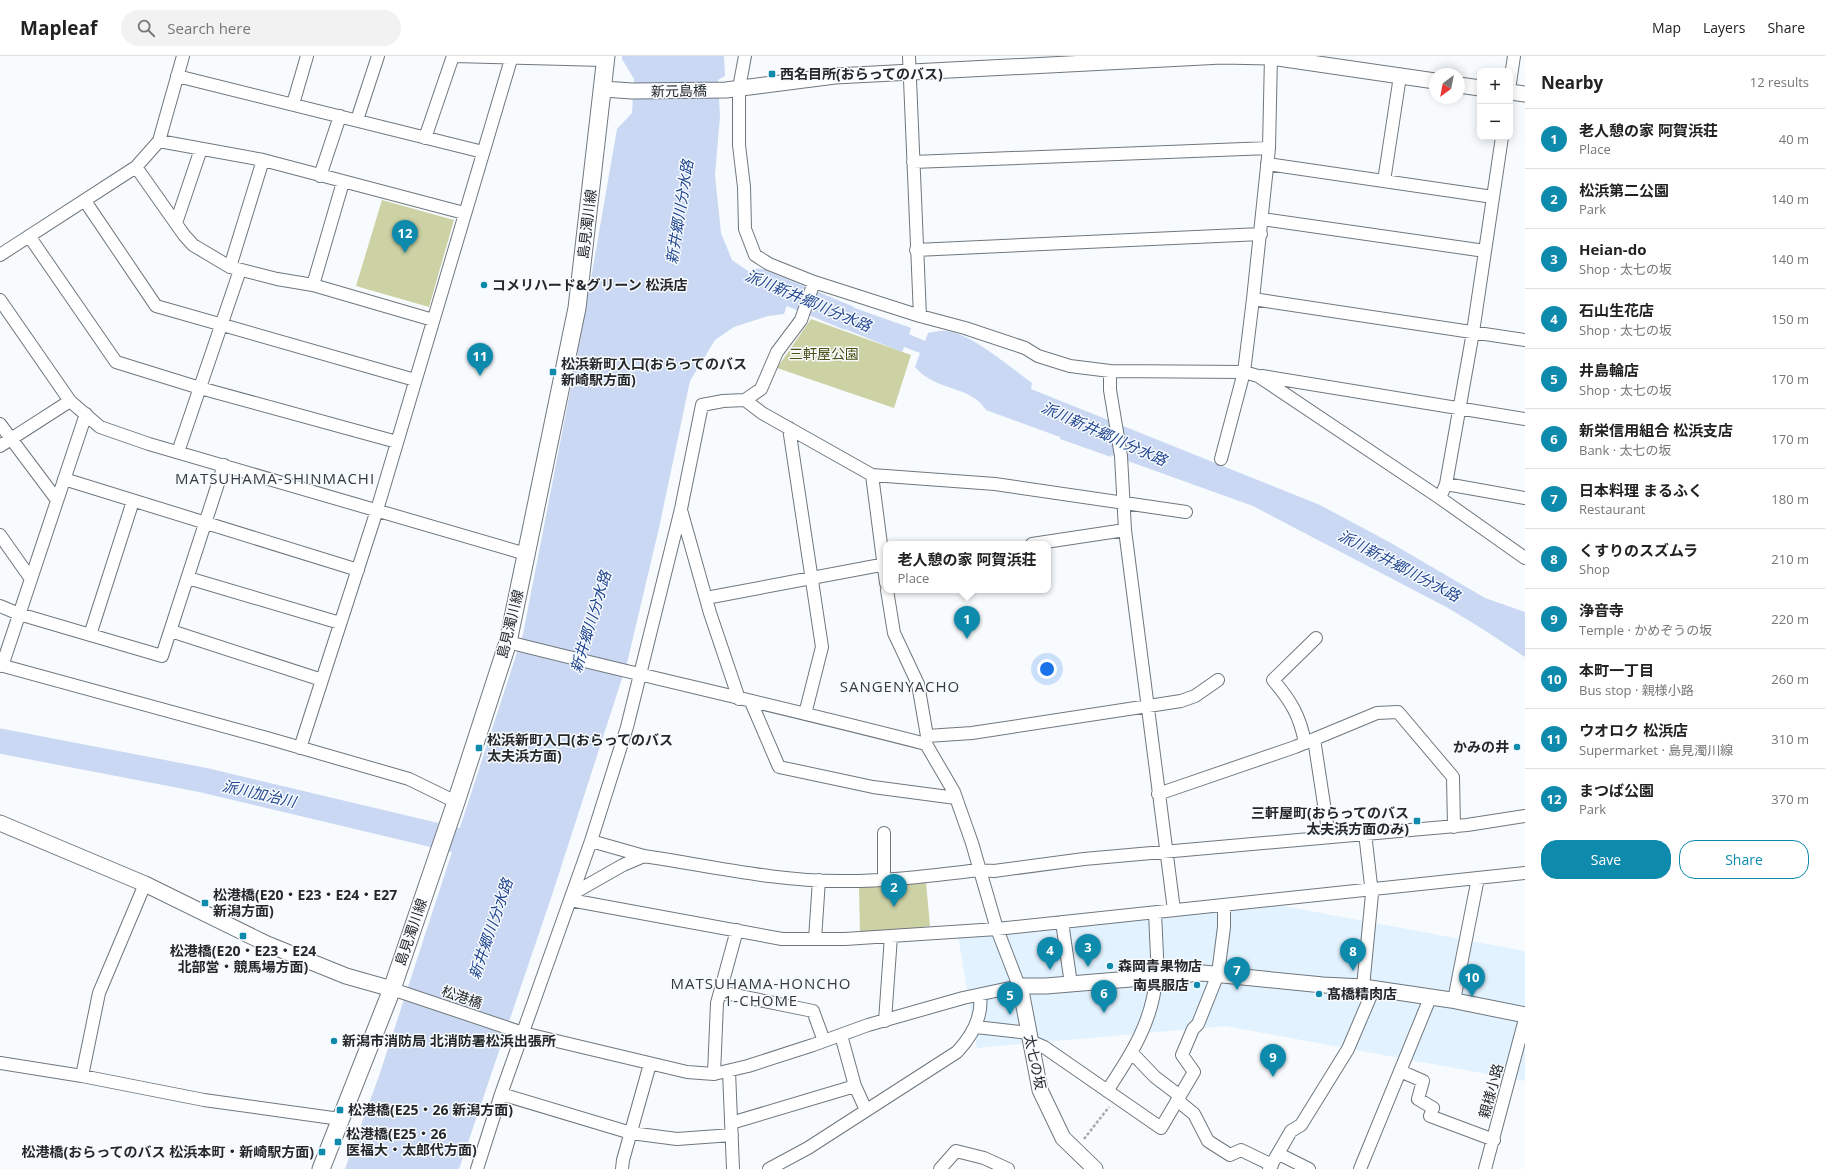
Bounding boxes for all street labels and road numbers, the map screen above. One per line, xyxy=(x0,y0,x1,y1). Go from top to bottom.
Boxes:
street label: 新元島橋 xyxy=(651,81,707,100)
street label: 島見濁川線 xyxy=(573,188,600,260)
street label: 島見濁川線 xyxy=(492,588,527,660)
street label: 島見濁川線 xyxy=(390,896,431,968)
street label: 松港橋 xyxy=(439,981,485,1012)
street label: 太七の坂 xyxy=(1020,1033,1051,1091)
street label: 親様小路 xyxy=(1474,1061,1507,1120)

